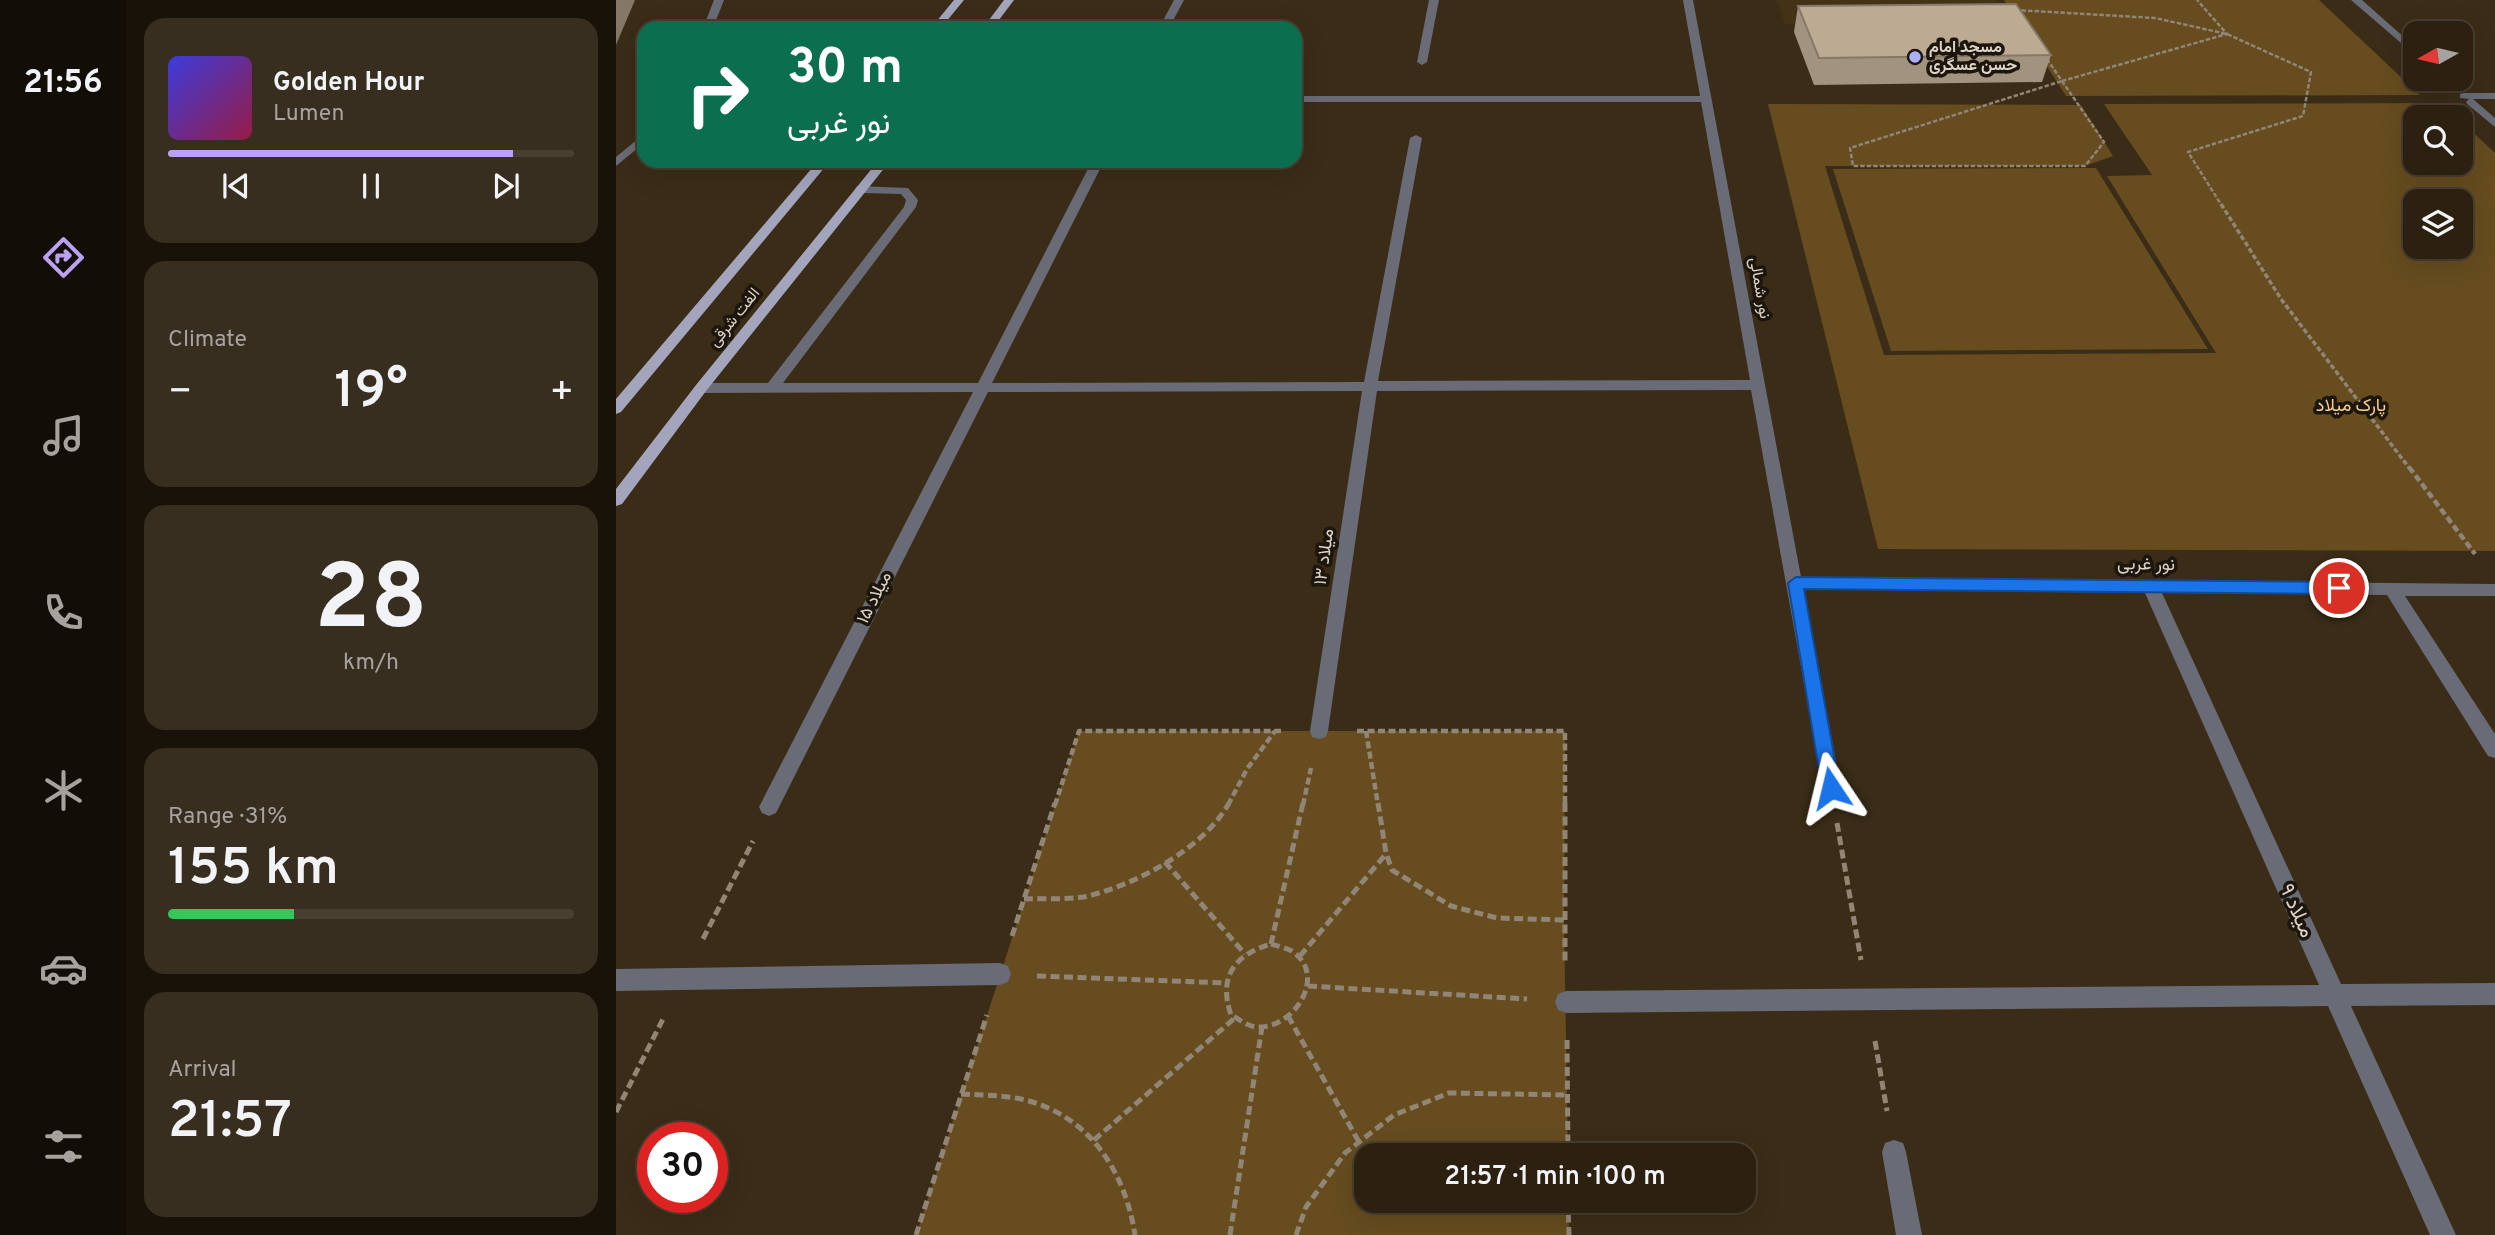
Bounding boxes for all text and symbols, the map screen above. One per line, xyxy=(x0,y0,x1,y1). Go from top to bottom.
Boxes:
north arrow xyxy=(2403,21,2473,91)
map controls xyxy=(2403,21,2473,259)
place label: مسجد امام حسن عسگری xyxy=(1929,38,2017,76)
text: 30 m xyxy=(787,39,903,101)
icon: right xyxy=(672,49,763,140)
marker: مسجد امام حسن عسگری xyxy=(1907,49,1923,65)
text: 21:56 xyxy=(23,64,103,104)
text: Golden Hour xyxy=(273,67,424,100)
text: Lumen xyxy=(273,100,344,129)
text: نور غربی xyxy=(787,105,890,145)
button: search xyxy=(2403,105,2473,175)
icon: previous xyxy=(217,167,255,205)
icon: pause xyxy=(352,167,390,205)
icon: next xyxy=(487,167,525,205)
button: layers xyxy=(2403,189,2473,259)
icon: directions xyxy=(39,233,88,282)
street label: نور شمالی xyxy=(1744,256,1774,320)
street label: الفت شرقی xyxy=(705,284,765,352)
text: Climate xyxy=(168,326,247,355)
text: 19° xyxy=(334,360,408,426)
text: − xyxy=(168,369,193,418)
text: + xyxy=(549,369,574,418)
park label: پارک میلاد xyxy=(2316,395,2386,418)
icon: music xyxy=(39,411,88,460)
street label: میلاد ۱۳ xyxy=(1310,527,1340,587)
text: 28 xyxy=(315,546,427,661)
street label: نور غربی xyxy=(2117,553,2175,577)
pin xyxy=(2309,558,2369,618)
street label: میلاد ۱۵ xyxy=(852,568,898,628)
icon: arrive xyxy=(2320,569,2358,607)
icon: phone xyxy=(39,588,88,637)
text: km/h xyxy=(343,649,399,678)
position arrow xyxy=(1794,751,1868,825)
icon: climate xyxy=(39,766,88,815)
text: Range · 31% xyxy=(168,803,287,832)
text: 155 km xyxy=(168,837,339,903)
street label: میلاد ۹ xyxy=(2272,880,2320,942)
icon: car xyxy=(39,944,88,993)
text: Arrival xyxy=(168,1056,237,1085)
text: 21:57 xyxy=(168,1090,292,1156)
icon: filters xyxy=(39,1122,88,1171)
speed limit sign: 30 xyxy=(637,1122,728,1213)
text: 21:57 · 1 min · 100 m xyxy=(1444,1161,1666,1194)

